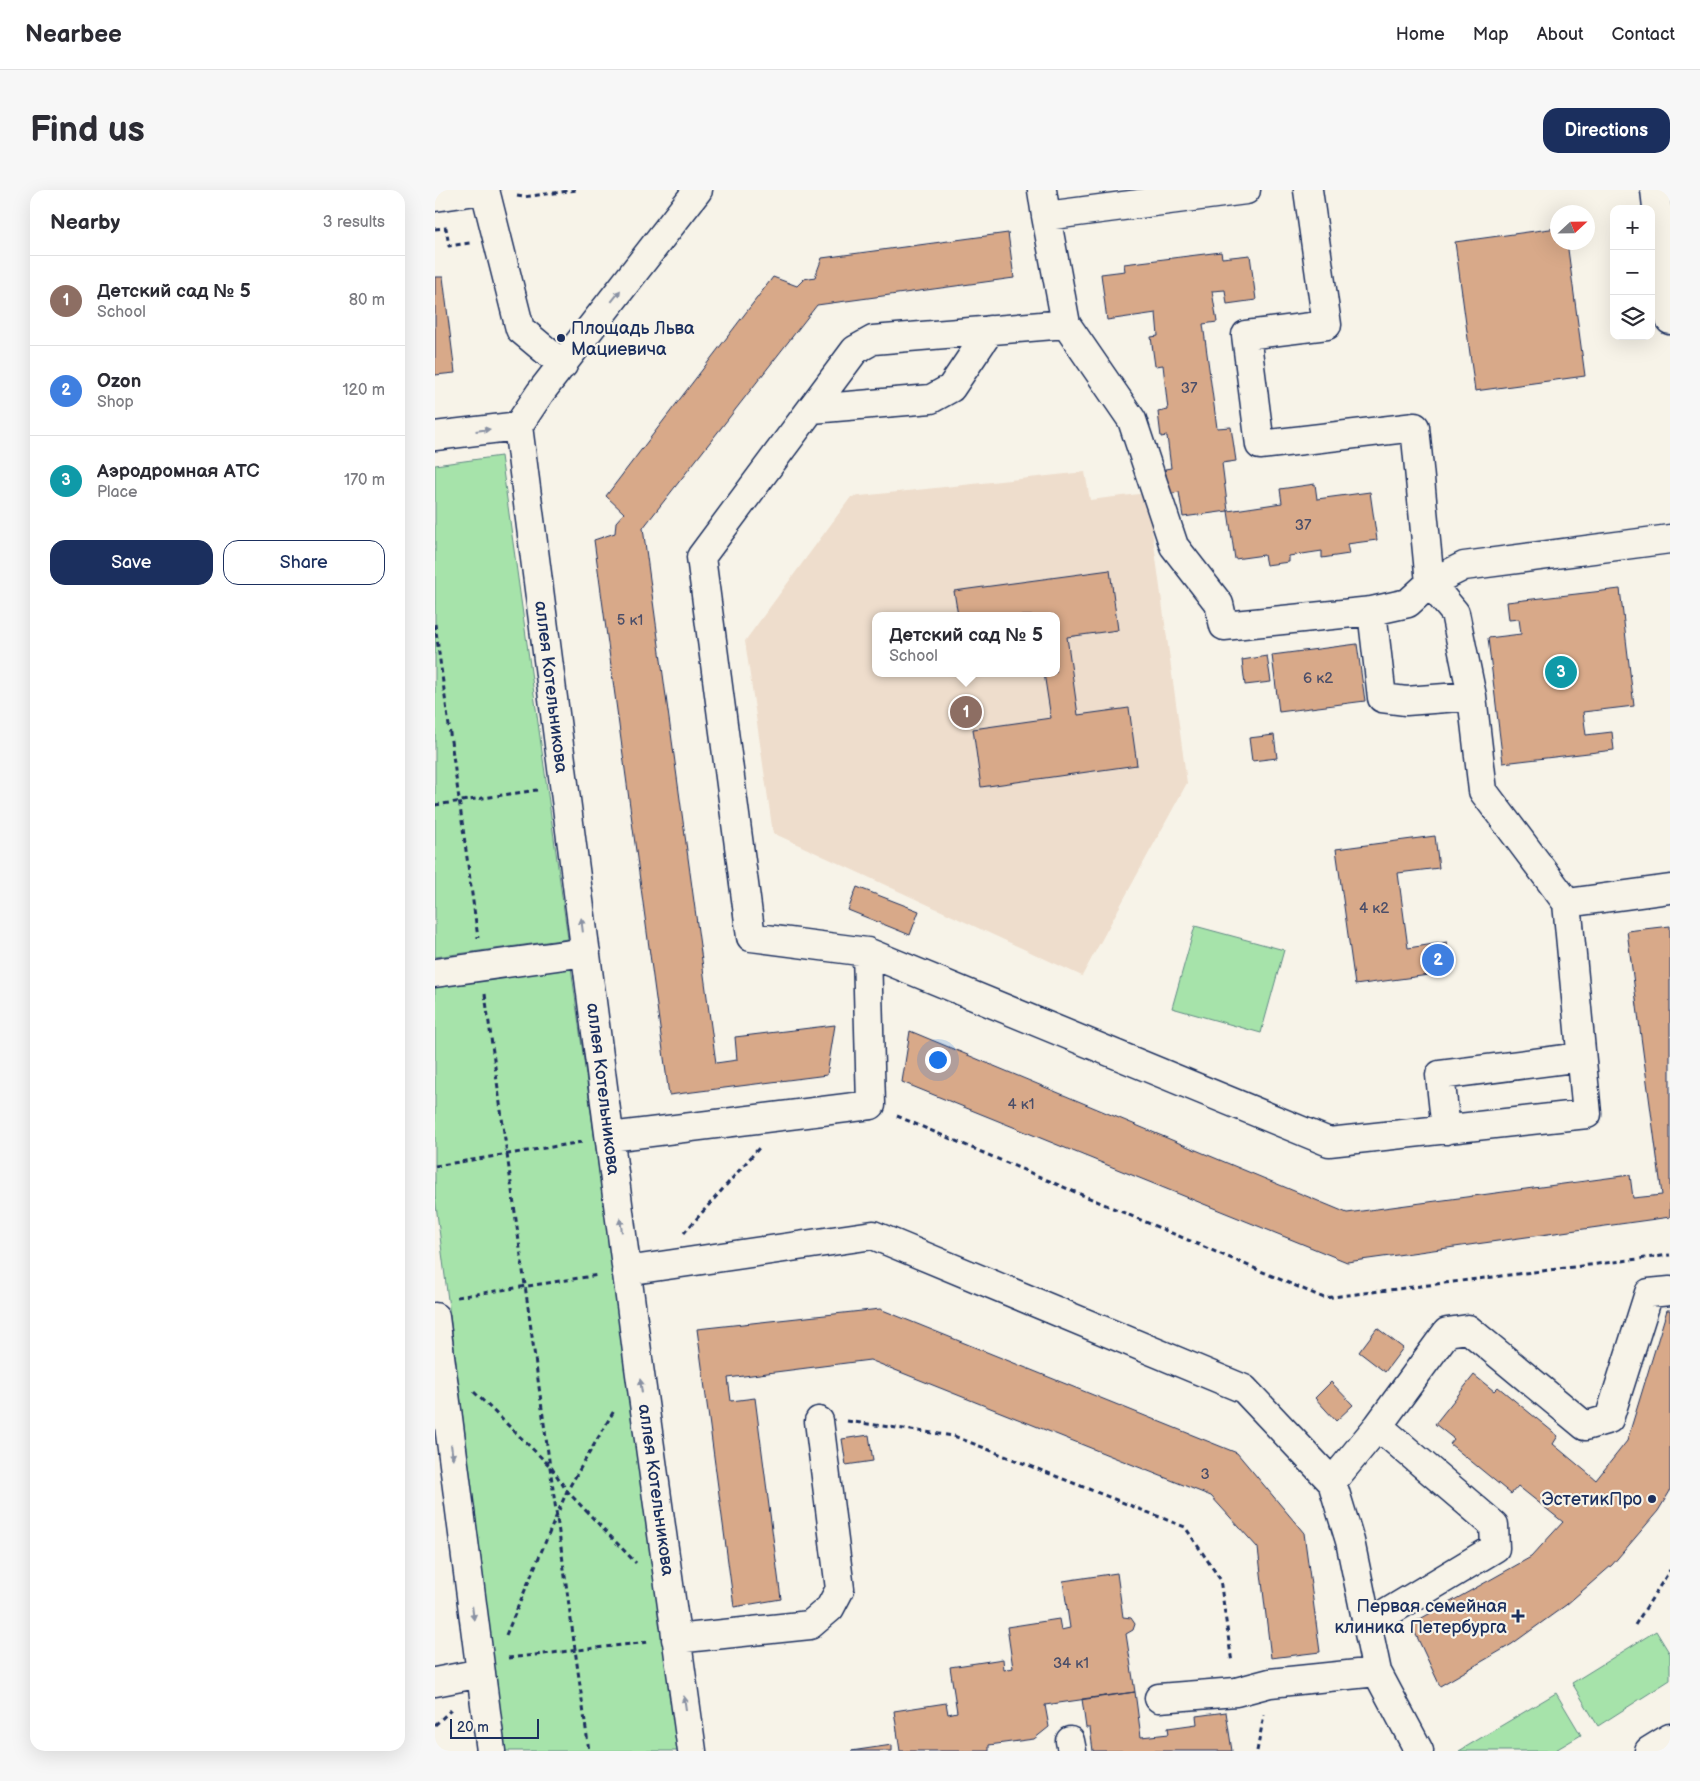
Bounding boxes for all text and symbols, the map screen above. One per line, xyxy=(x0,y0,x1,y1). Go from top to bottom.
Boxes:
text: Nearbee xyxy=(25,20,122,49)
text: Home xyxy=(1396,24,1445,45)
text: Map xyxy=(1473,24,1509,45)
text: About xyxy=(1537,24,1584,45)
text: Contact xyxy=(1612,24,1675,45)
button: Directions xyxy=(1543,108,1670,153)
text: Find us xyxy=(30,109,145,152)
north arrow xyxy=(1550,205,1595,250)
map controls xyxy=(1610,205,1655,340)
button: + xyxy=(1610,205,1655,250)
text: Nearby xyxy=(50,210,120,235)
text: 3 results xyxy=(323,213,385,232)
button: − xyxy=(1610,250,1655,295)
text: Детский сад № 5 xyxy=(97,280,251,303)
one-way arrow xyxy=(611,289,621,303)
text: 1 xyxy=(63,291,69,310)
text: 80 m xyxy=(349,291,385,310)
button: layers xyxy=(1610,295,1655,340)
text: School xyxy=(97,303,146,322)
place label: Площадь Льва Мациевича xyxy=(571,318,695,360)
marker: Площадь Льва Мациевича xyxy=(555,332,567,344)
text: Ozon xyxy=(97,370,141,393)
house number: 37 xyxy=(1181,379,1198,398)
text: 2 xyxy=(61,381,71,400)
text: 120 m xyxy=(342,381,385,400)
text: Shop xyxy=(97,393,134,412)
one-way arrow xyxy=(476,426,492,434)
text: Аэродромная АТС xyxy=(97,460,260,483)
text: 3 xyxy=(61,471,71,490)
text: 170 m xyxy=(344,471,385,490)
text: Place xyxy=(97,483,138,502)
house number: 37 xyxy=(1295,516,1312,535)
button: Save xyxy=(50,540,213,585)
button: Share xyxy=(223,540,385,585)
street label: аллея Котельникова xyxy=(530,600,572,775)
house number: 5 к1 xyxy=(617,611,643,630)
popup xyxy=(872,612,1060,677)
text: Детский сад № 5 xyxy=(889,624,1043,647)
text: School xyxy=(889,647,938,666)
pin: 3 xyxy=(1545,653,1577,691)
house number: 6 к2 xyxy=(1303,669,1333,688)
pin: 1 xyxy=(950,693,982,731)
house number: 4 к2 xyxy=(1359,899,1389,918)
one-way arrow xyxy=(578,916,586,932)
pin: 2 xyxy=(1422,941,1454,979)
street label: аллея Котельникова xyxy=(582,1002,624,1177)
your location xyxy=(925,1047,951,1073)
house number: 4 к1 xyxy=(1008,1095,1035,1114)
one-way arrow xyxy=(616,1216,624,1232)
one-way arrow xyxy=(637,1377,645,1393)
street label: аллея Котельникова xyxy=(634,1403,678,1578)
one-way arrow xyxy=(448,1445,456,1461)
house number: 3 xyxy=(1200,1465,1210,1484)
place label: ЭстетикПро xyxy=(1542,1489,1642,1510)
marker: ЭстетикПро xyxy=(1646,1493,1658,1505)
place label: Первая семейная клиника Петербурга xyxy=(1335,1596,1507,1638)
one-way arrow xyxy=(469,1606,477,1622)
marker: Первая семейная клиника Петербурга xyxy=(1511,1609,1525,1623)
house number: 34 к1 xyxy=(1053,1654,1089,1673)
one-way arrow xyxy=(681,1694,689,1710)
scale bar xyxy=(450,1716,539,1739)
text: 20 m xyxy=(457,1719,489,1736)

